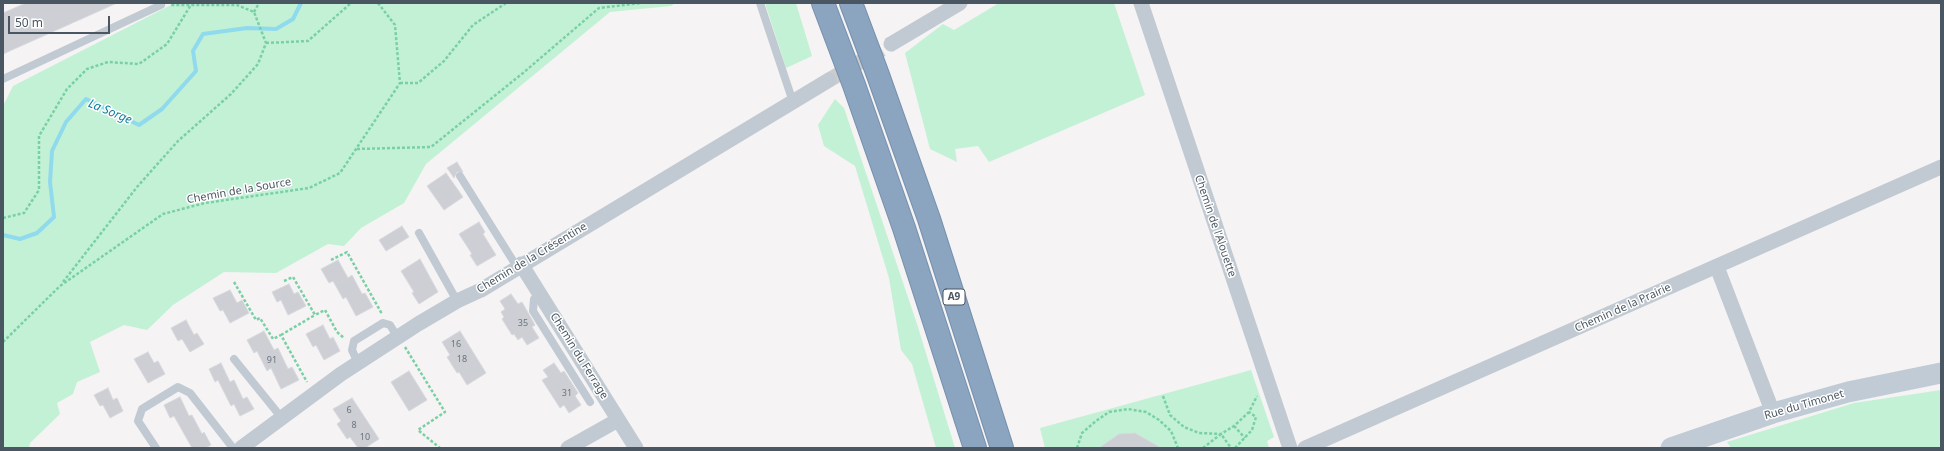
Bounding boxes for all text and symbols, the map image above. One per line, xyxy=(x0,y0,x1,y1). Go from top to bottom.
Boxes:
scale bar xyxy=(10,8,112,34)
text: 50 m xyxy=(15,14,43,31)
water label: La Sorge xyxy=(86,96,134,128)
street label: Chemin de l'Alouette xyxy=(1191,173,1239,279)
street label: Chemin de la Source xyxy=(186,175,292,207)
street label: Chemin de la Crésentine xyxy=(475,220,589,296)
street label: Chemin de la Prairie xyxy=(1573,281,1673,335)
road number: A9 xyxy=(943,289,965,305)
street label: Chemin du Ferrage xyxy=(547,310,611,402)
house number: 35 xyxy=(518,318,528,328)
house number: 16 xyxy=(451,339,461,349)
house number: 18 xyxy=(457,354,467,364)
house number: 91 xyxy=(267,355,277,365)
street label: Rue du Timonet xyxy=(1763,387,1845,423)
house number: 31 xyxy=(562,388,572,398)
house number: 6 xyxy=(346,405,352,415)
house number: 8 xyxy=(351,420,357,430)
house number: 10 xyxy=(360,432,370,442)

